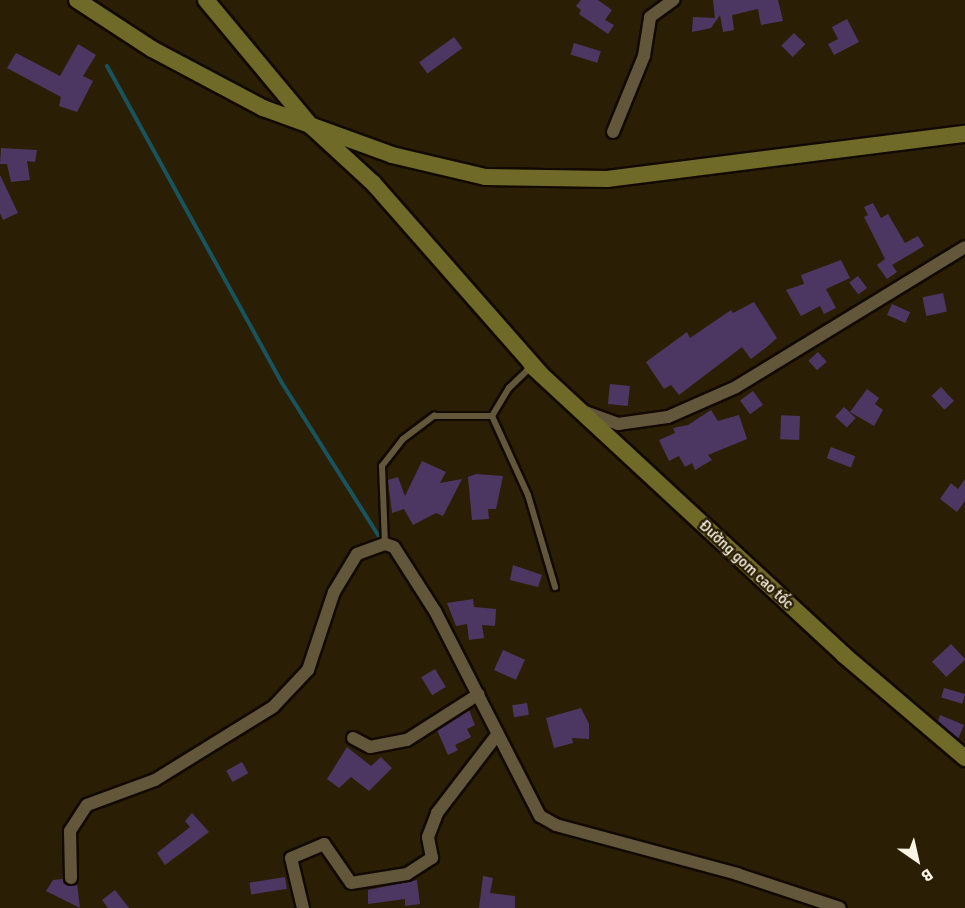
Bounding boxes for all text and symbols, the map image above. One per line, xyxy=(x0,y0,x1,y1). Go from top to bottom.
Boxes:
street label: Đường gom cao tốc xyxy=(695,517,797,613)
north arrow xyxy=(887,830,947,890)
text: B xyxy=(917,864,937,886)

